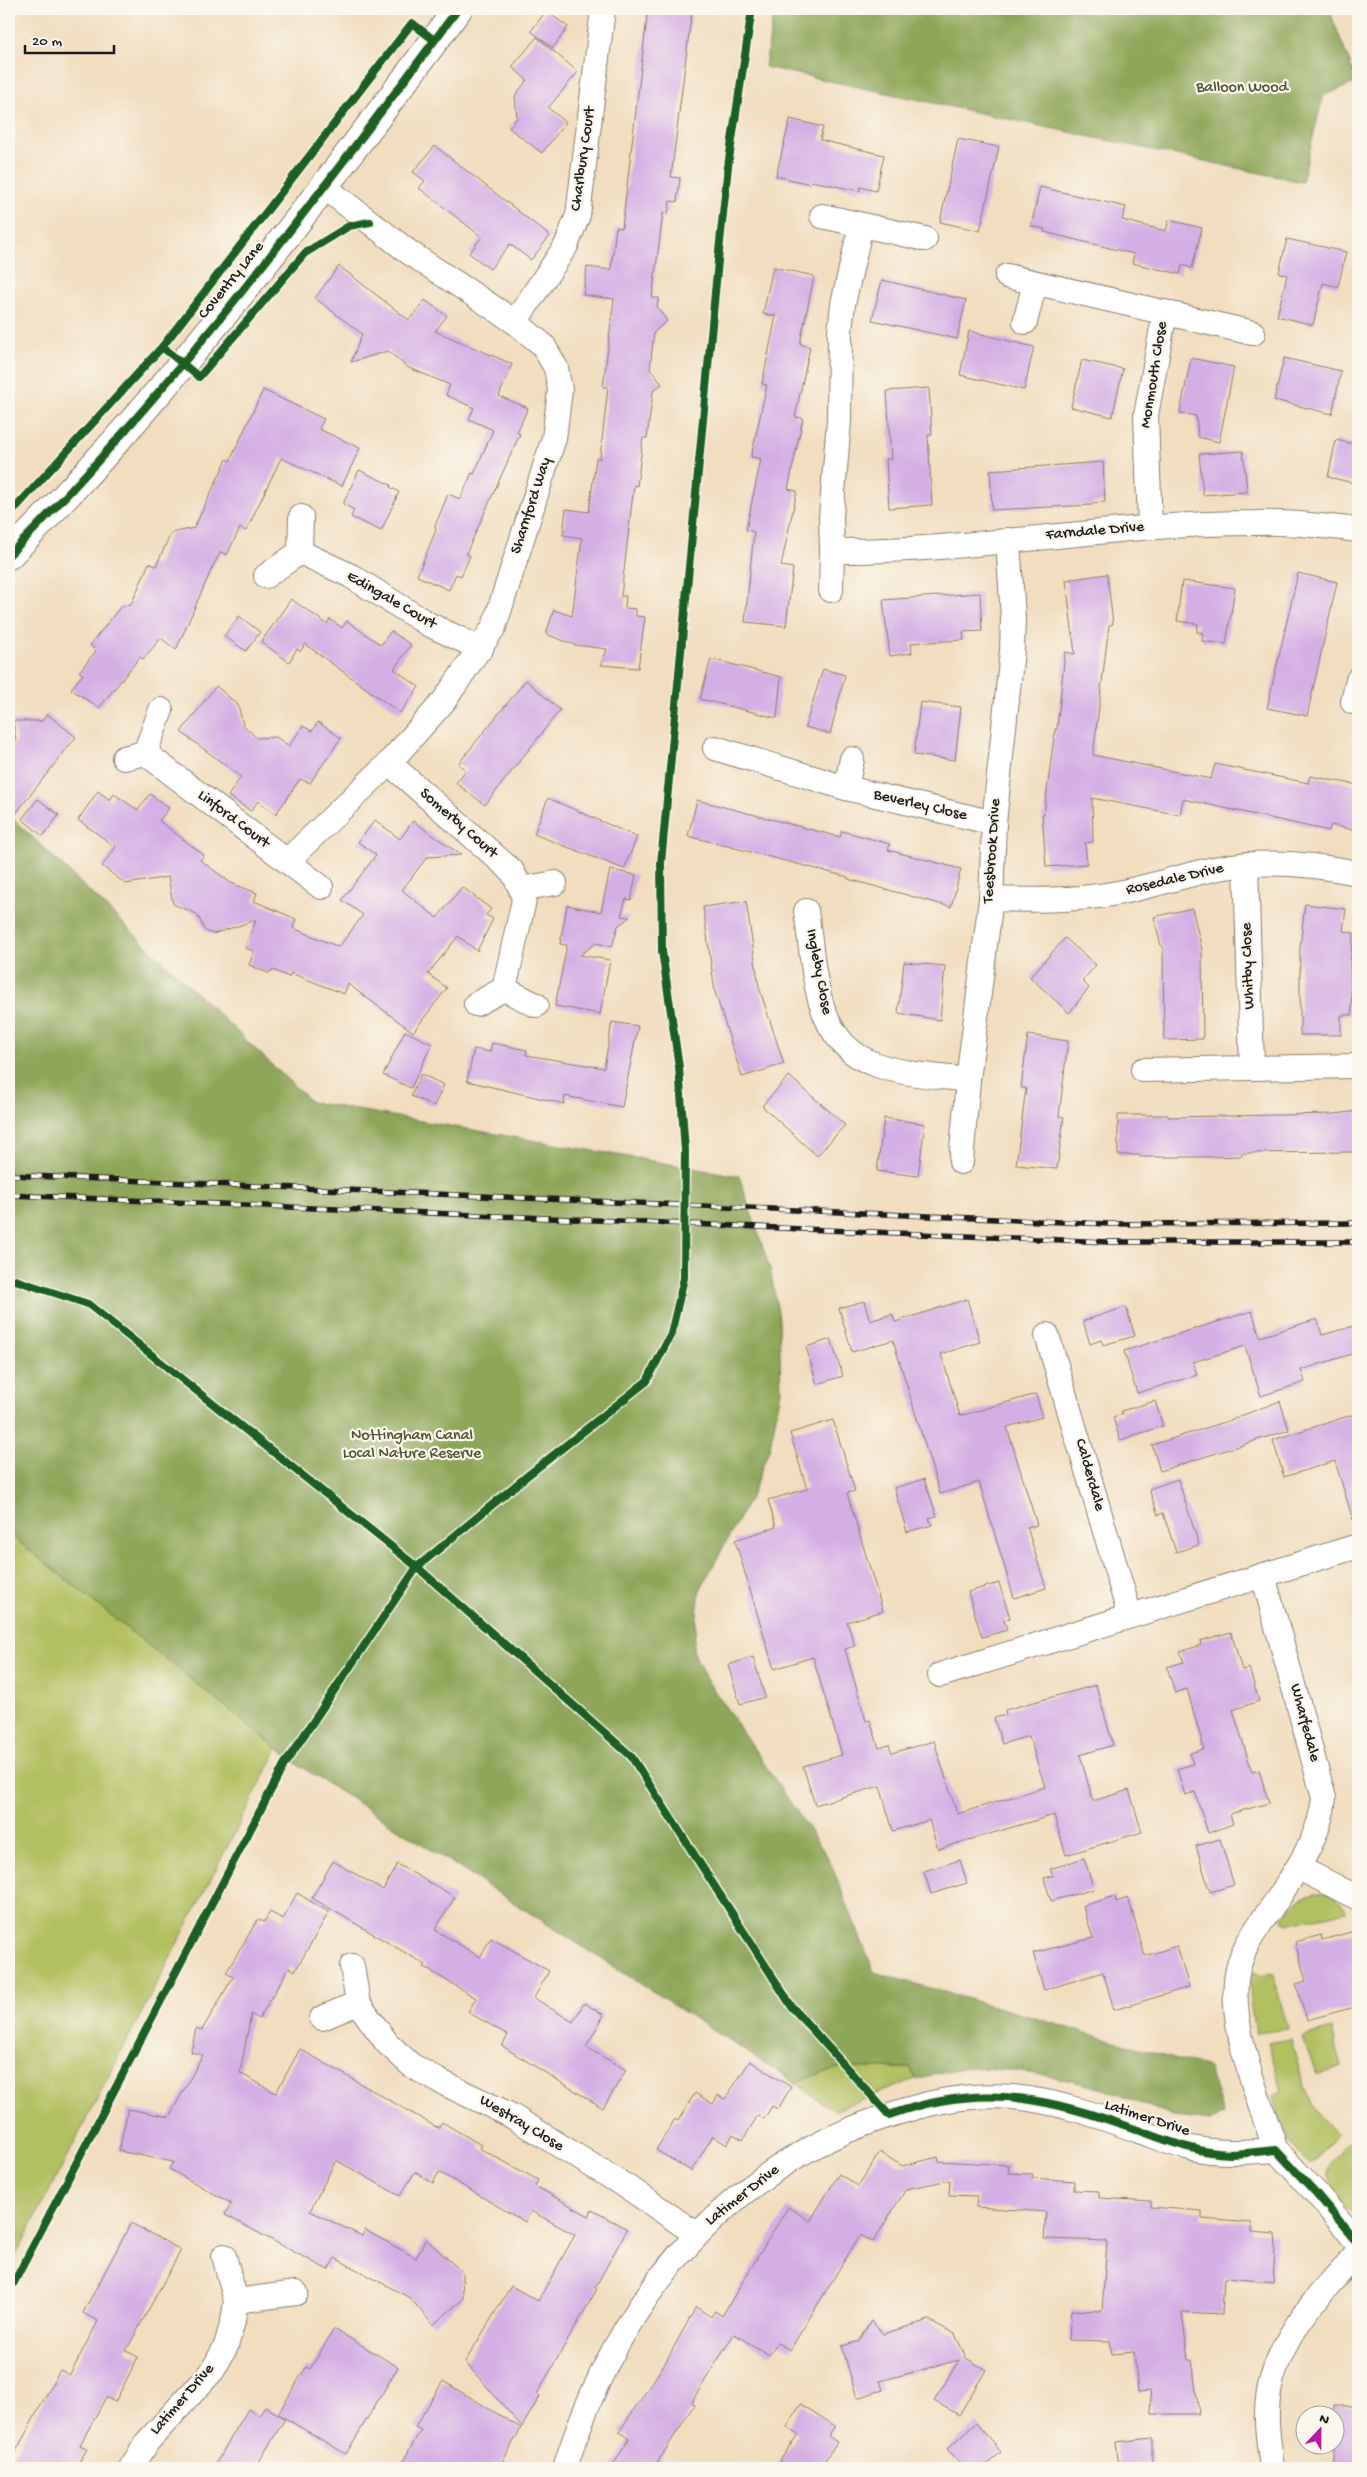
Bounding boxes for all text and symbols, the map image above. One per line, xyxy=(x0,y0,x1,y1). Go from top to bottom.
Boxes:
scale bar xyxy=(25,22,114,54)
text: 20 m xyxy=(32,33,62,51)
park label: Balloon Wood xyxy=(1195,79,1289,98)
street label: Charlbury Court xyxy=(567,104,601,212)
street label: Coventry Lane xyxy=(195,238,270,324)
street label: Monmouth Close xyxy=(1137,320,1173,430)
street label: Sharnford Way xyxy=(507,455,557,557)
street label: Farndale Drive xyxy=(1044,518,1146,546)
street label: Edingale Court xyxy=(343,568,441,635)
street label: Somerby Court xyxy=(415,785,502,864)
street label: Beverley Close xyxy=(870,786,969,826)
street label: Linford Court xyxy=(193,787,274,854)
street label: Teesbrook Drive xyxy=(980,797,1006,905)
street label: Rosedale Drive xyxy=(1124,859,1226,900)
street label: Whitby Close xyxy=(1238,921,1260,1010)
street label: Ingleby Close xyxy=(800,927,836,1017)
park label: Nottingham Canal Local Nature Reserve xyxy=(343,1427,482,1464)
street label: Calderdale xyxy=(1070,1437,1109,1514)
street label: Wharfedale xyxy=(1284,1682,1324,1765)
street label: Westray Close xyxy=(475,2091,567,2157)
street label: Latimer Drive xyxy=(1102,2096,1193,2142)
street label: Latimer Drive xyxy=(702,2161,784,2231)
street label: Latimer Drive xyxy=(147,2360,220,2440)
north arrow xyxy=(1294,2404,1344,2454)
text: N xyxy=(1317,2411,1331,2430)

